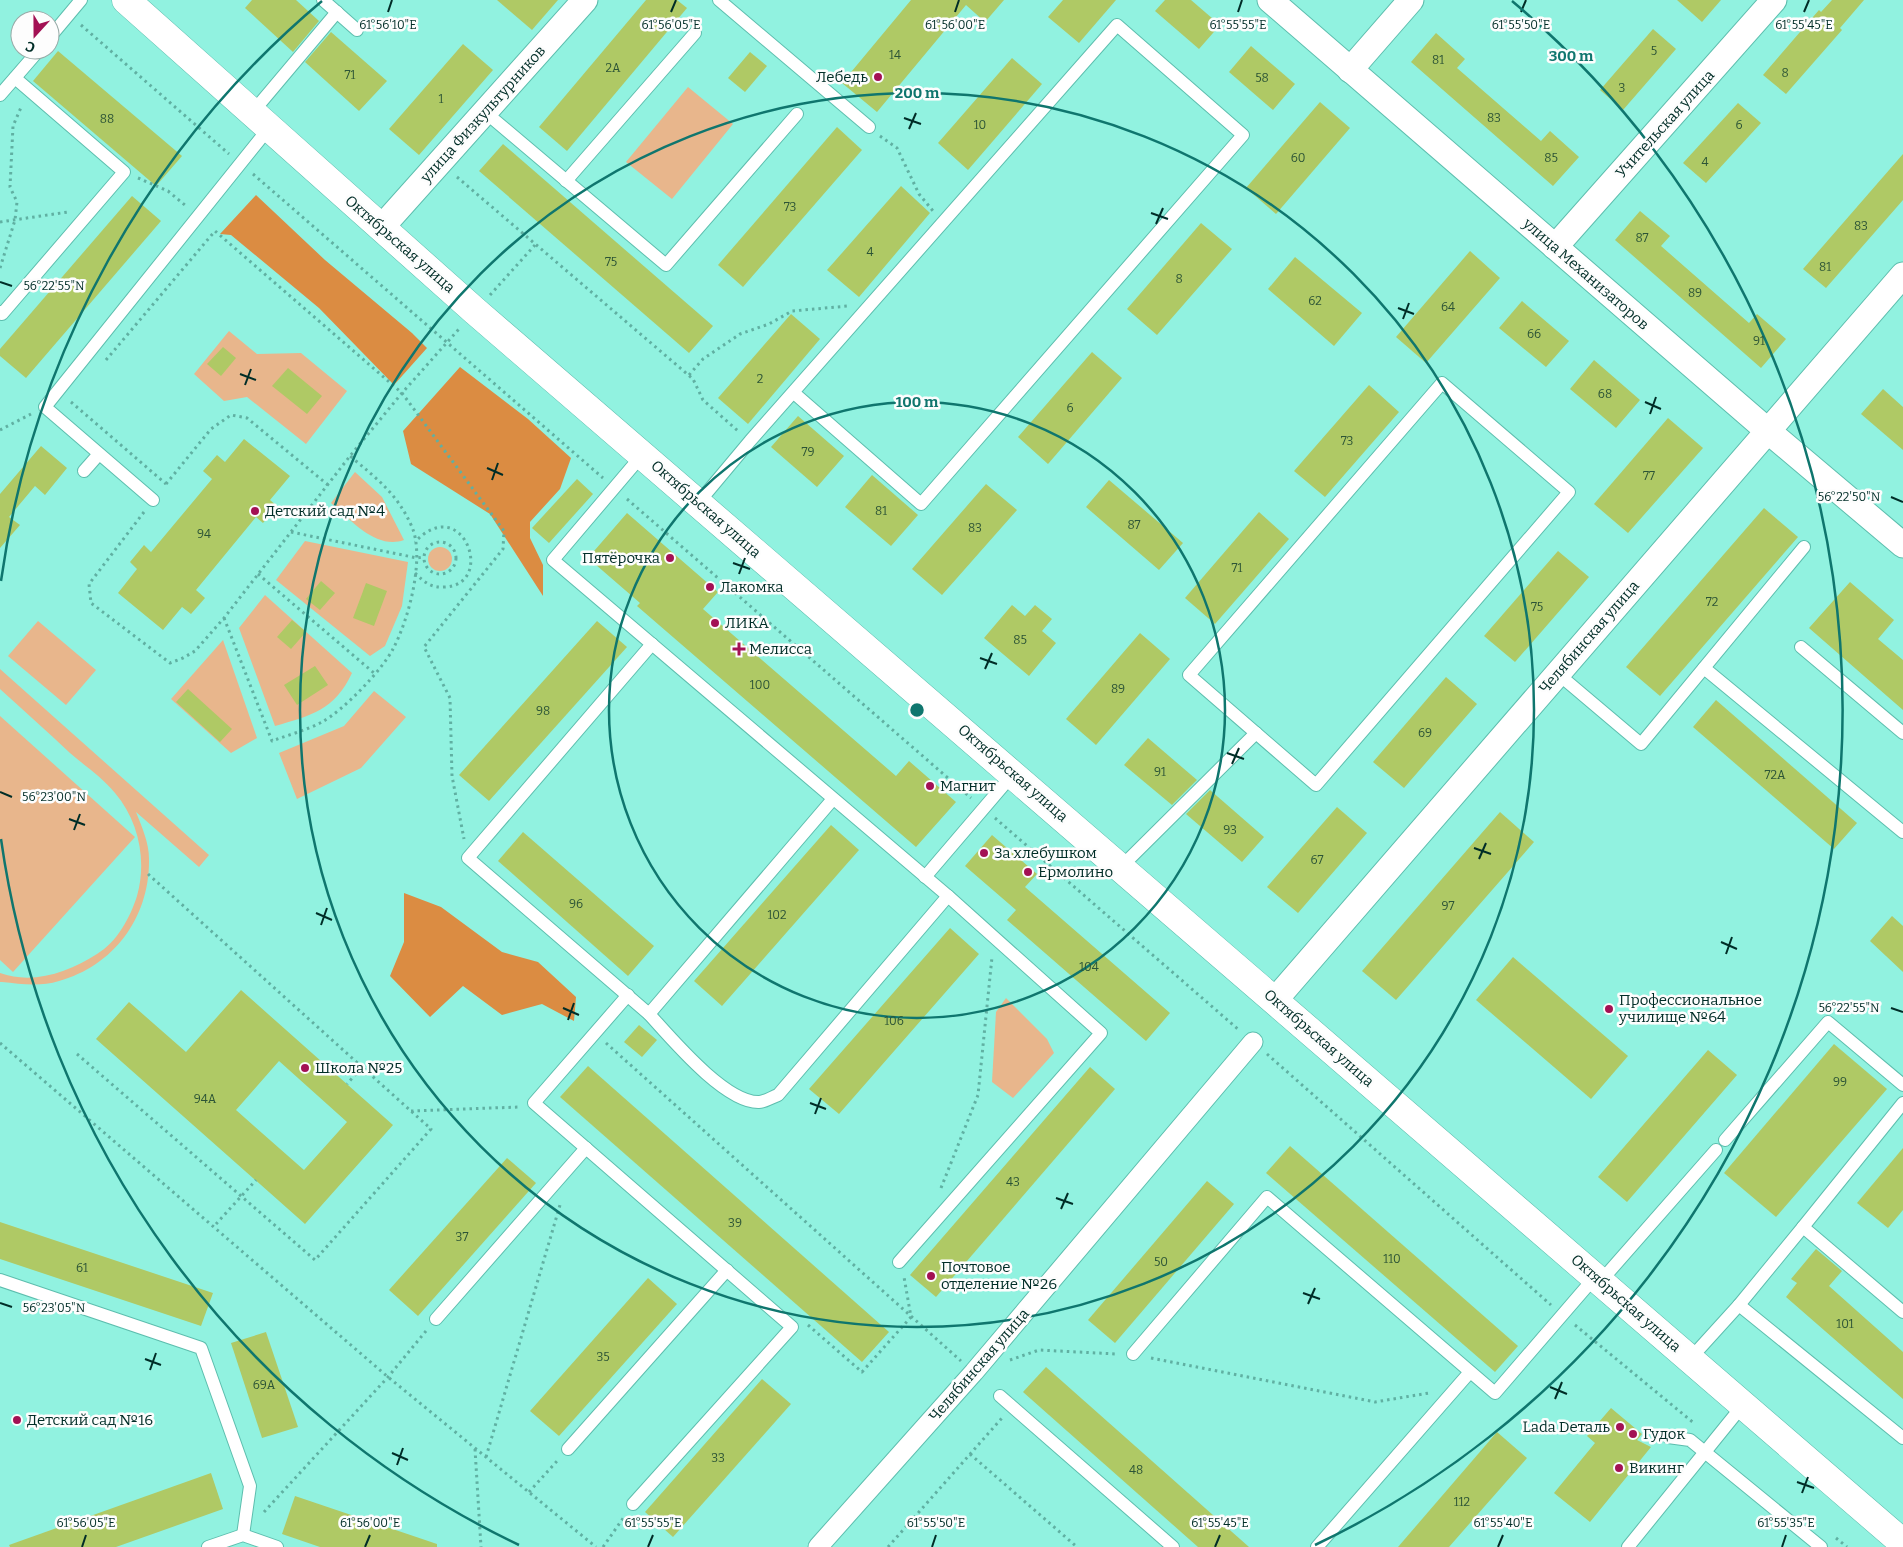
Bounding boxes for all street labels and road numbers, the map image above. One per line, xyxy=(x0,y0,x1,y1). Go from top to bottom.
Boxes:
street label: улица Физкультурников xyxy=(416,42,549,187)
street label: Учительская улица xyxy=(1612,66,1718,182)
street label: Октябрьская улица xyxy=(341,191,459,297)
street label: улица Механизаторов xyxy=(1519,214,1653,334)
street label: Октябрьская улица xyxy=(647,456,765,562)
street label: Челябинская улица xyxy=(1535,577,1643,697)
street label: Октябрьская улица xyxy=(954,720,1072,826)
street label: Октябрьская улица xyxy=(1260,985,1378,1091)
street label: Октябрьская улица xyxy=(1567,1250,1685,1356)
street label: Челябинская улица xyxy=(925,1305,1033,1425)

